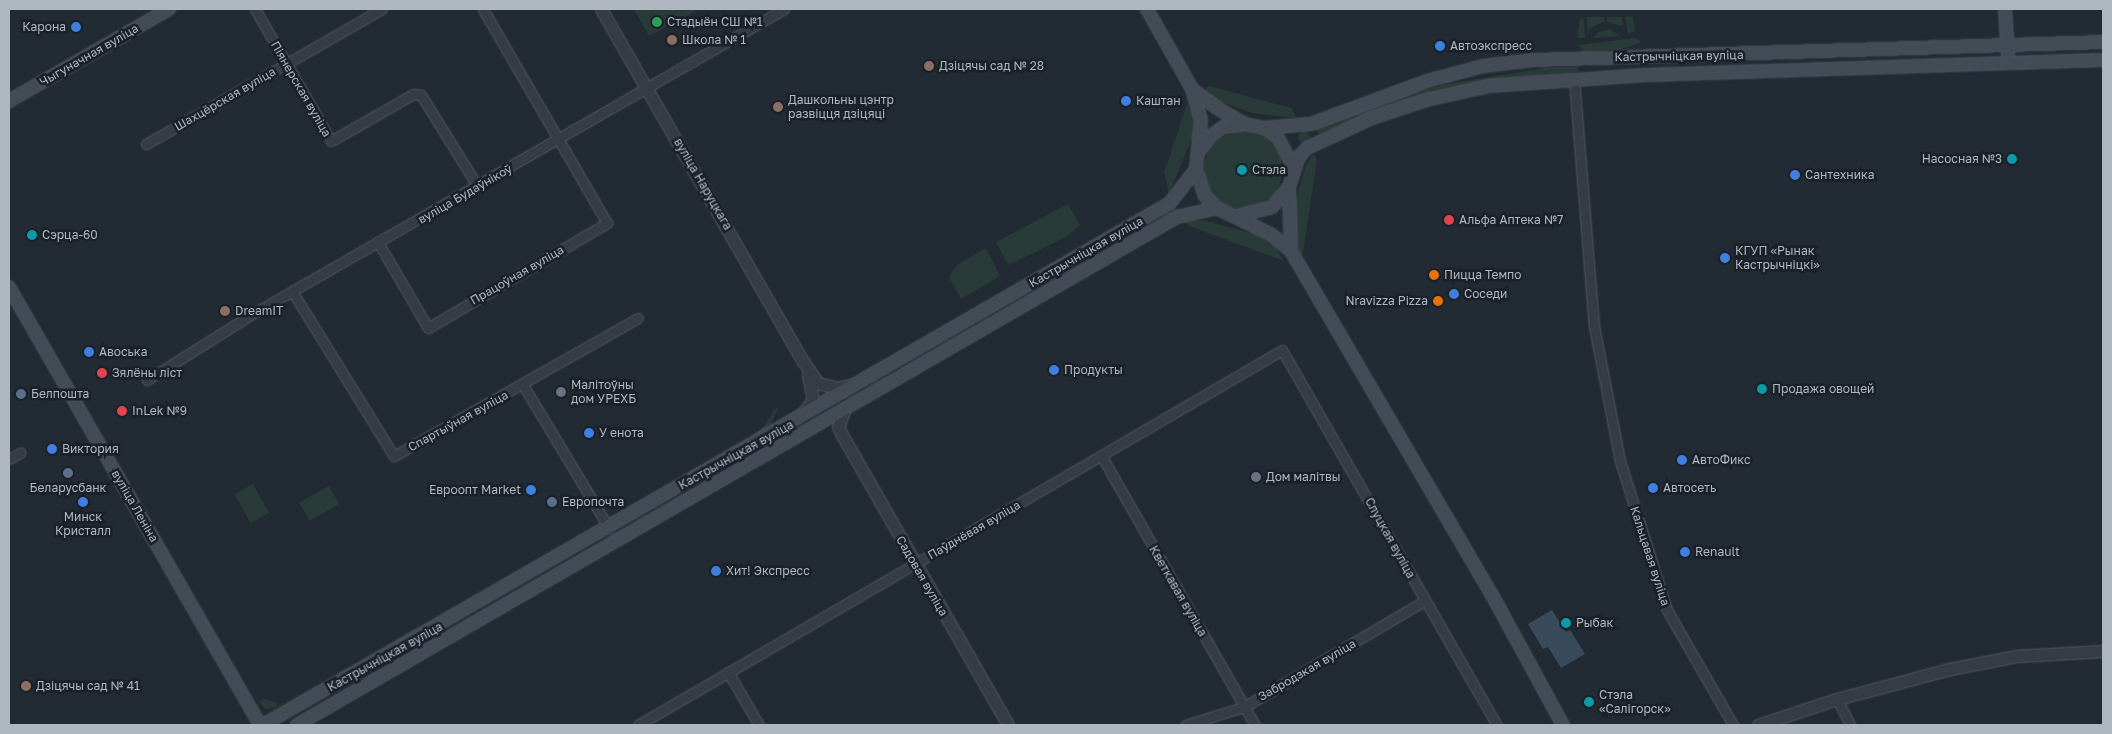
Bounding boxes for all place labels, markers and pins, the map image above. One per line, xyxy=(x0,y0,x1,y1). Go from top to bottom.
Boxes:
place label: Стадыён СШ №1 xyxy=(667,15,763,29)
marker: Стадыён СШ №1 xyxy=(651,16,663,28)
place label: Карона xyxy=(22,20,66,34)
marker: Карона xyxy=(70,21,82,33)
place label: Школа № 1 xyxy=(682,33,746,47)
marker: Школа № 1 xyxy=(666,34,678,46)
place label: Автоэкспресс xyxy=(1450,39,1532,53)
marker: Автоэкспресс xyxy=(1434,40,1446,52)
place label: Дзіцячы сад № 28 xyxy=(939,59,1044,73)
marker: Дзіцячы сад № 28 xyxy=(923,60,935,72)
place label: Дашкольны цэнтр развіцця дзіцяці xyxy=(788,93,894,121)
place label: Каштан xyxy=(1136,94,1181,108)
marker: Каштан xyxy=(1120,95,1132,107)
marker: Дашкольны цэнтр развіцця дзіцяці xyxy=(772,101,784,113)
place label: Насосная №3 xyxy=(1922,152,2002,166)
marker: Насосная №3 xyxy=(2006,153,2018,165)
place label: Стэла xyxy=(1252,163,1286,177)
marker: Стэла xyxy=(1236,164,1248,176)
place label: Сантехника xyxy=(1805,168,1875,182)
marker: Сантехника xyxy=(1789,169,1801,181)
place label: Альфа Аптека №7 xyxy=(1459,213,1563,227)
marker: Альфа Аптека №7 xyxy=(1443,214,1455,226)
place label: Сэрца-60 xyxy=(42,228,98,242)
marker: Сэрца-60 xyxy=(26,229,38,241)
place label: КГУП «Рынак Кастрычніцкі» xyxy=(1735,244,1820,272)
marker: КГУП «Рынак Кастрычніцкі» xyxy=(1719,252,1731,264)
place label: Пицца Темпо xyxy=(1444,268,1521,282)
marker: Пицца Темпо xyxy=(1428,269,1440,281)
place label: Соседи xyxy=(1464,287,1507,301)
marker: Соседи xyxy=(1448,288,1460,300)
place label: Nravizza Pizza xyxy=(1345,294,1428,308)
marker: Nravizza Pizza xyxy=(1432,295,1444,307)
place label: DreamIT xyxy=(235,304,284,318)
marker: DreamIT xyxy=(219,305,231,317)
place label: Авоська xyxy=(99,345,147,359)
marker: Авоська xyxy=(83,346,95,358)
place label: Продукты xyxy=(1064,363,1123,377)
marker: Продукты xyxy=(1048,364,1060,376)
place label: Зялёны ліст xyxy=(112,366,182,380)
marker: Зялёны ліст xyxy=(96,367,108,379)
place label: Малітоўны дом УРЕХБ xyxy=(571,378,636,406)
place label: Продажа овощей xyxy=(1772,382,1874,396)
marker: Продажа овощей xyxy=(1756,383,1768,395)
marker: Малітоўны дом УРЕХБ xyxy=(555,386,567,398)
place label: Белпошта xyxy=(31,387,89,401)
marker: Белпошта xyxy=(15,388,27,400)
place label: InLek №9 xyxy=(132,404,187,418)
marker: InLek №9 xyxy=(116,405,128,417)
place label: У енота xyxy=(599,426,644,440)
marker: У енота xyxy=(583,427,595,439)
place label: Виктория xyxy=(62,442,119,456)
marker: Виктория xyxy=(46,443,58,455)
place label: АвтоФикс xyxy=(1692,453,1750,467)
marker: АвтоФикс xyxy=(1676,454,1688,466)
marker: Беларусбанк xyxy=(62,467,74,479)
place label: Дом малітвы xyxy=(1266,470,1341,484)
marker: Дом малітвы xyxy=(1250,471,1262,483)
place label: Беларусбанк xyxy=(30,481,106,495)
place label: Автосеть xyxy=(1663,481,1716,495)
marker: Автосеть xyxy=(1647,482,1659,494)
place label: Евроопт Market xyxy=(429,483,521,497)
marker: Евроопт Market xyxy=(525,484,537,496)
place label: Европочта xyxy=(562,495,624,509)
marker: Минск Кристалл xyxy=(77,496,89,508)
marker: Европочта xyxy=(546,496,558,508)
place label: Минск Кристалл xyxy=(55,510,111,538)
place label: Renault xyxy=(1695,545,1740,559)
marker: Renault xyxy=(1679,546,1691,558)
place label: Хит! Экспресс xyxy=(726,564,810,578)
marker: Хит! Экспресс xyxy=(710,565,722,577)
place label: Рыбак xyxy=(1576,616,1613,630)
marker: Рыбак xyxy=(1560,617,1572,629)
place label: Дзіцячы сад № 41 xyxy=(36,679,140,693)
marker: Дзіцячы сад № 41 xyxy=(20,680,32,692)
place label: Стэла «Салігорск» xyxy=(1599,688,1671,716)
marker: Стэла «Салігорск» xyxy=(1583,696,1595,708)

